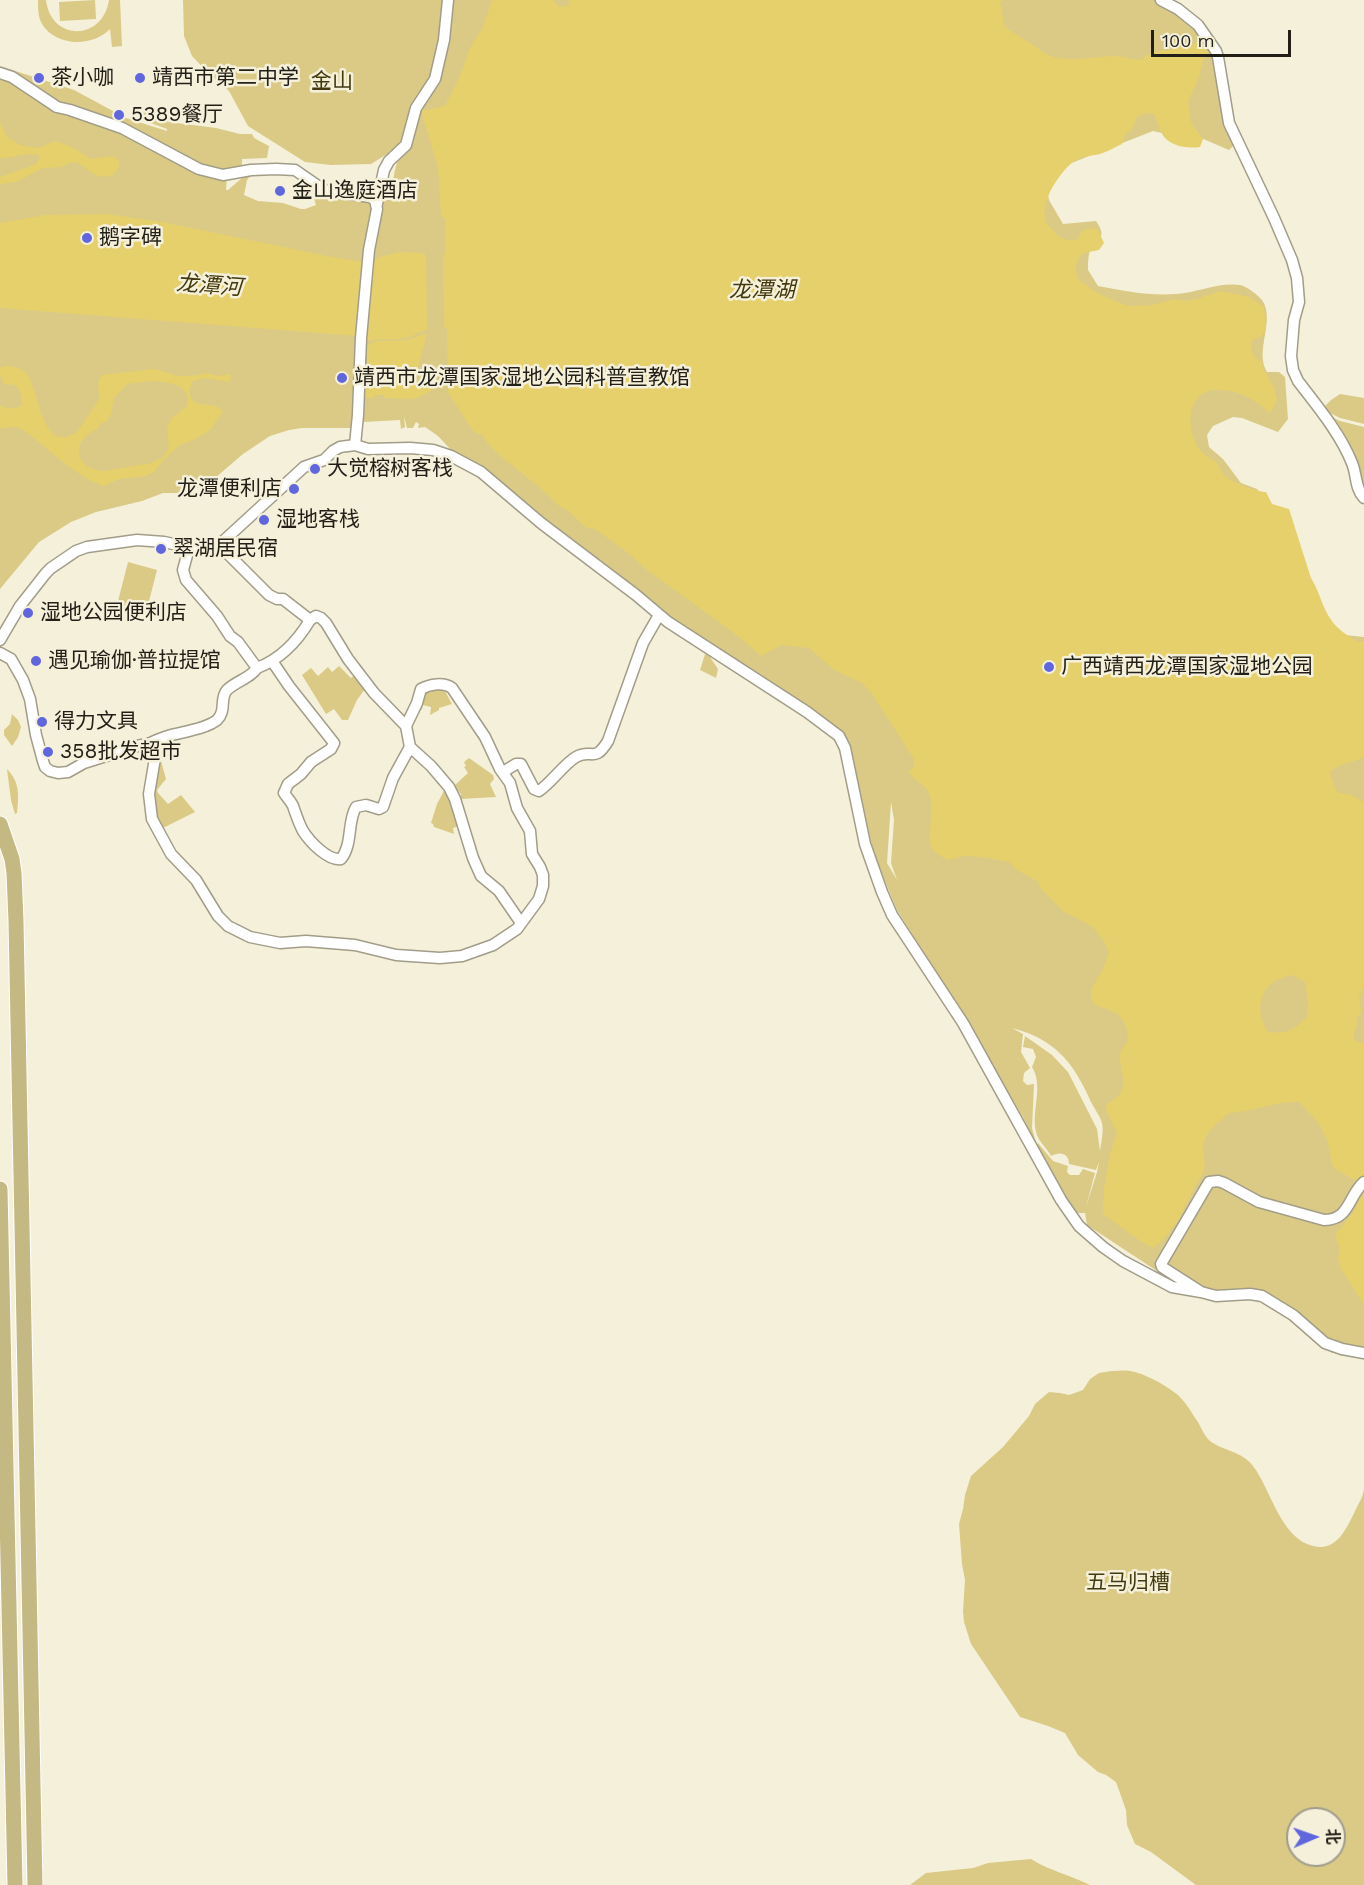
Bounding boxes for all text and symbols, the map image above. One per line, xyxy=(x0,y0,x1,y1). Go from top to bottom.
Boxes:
scale bar xyxy=(1154,18,1294,56)
text: 100 m xyxy=(1162,30,1215,51)
place label: 茶小咖 xyxy=(51,65,114,91)
place label: 靖西市第二中学 xyxy=(152,65,299,91)
park label: 金山 xyxy=(311,69,353,95)
marker: 茶小咖 xyxy=(32,71,46,85)
marker: 靖西市第二中学 xyxy=(133,71,147,85)
place label: 5389餐厅 xyxy=(131,102,223,128)
marker: 5389餐厅 xyxy=(112,108,126,122)
place label: 金山逸庭酒店 xyxy=(292,178,418,204)
marker: 金山逸庭酒店 xyxy=(273,184,287,198)
place label: 鹅字碑 xyxy=(99,225,162,251)
marker: 鹅字碑 xyxy=(80,231,94,245)
water label: 龙潭河 xyxy=(175,271,243,301)
water label: 龙潭湖 xyxy=(729,278,795,304)
place label: 靖西市龙潭国家湿地公园科普宣教馆 xyxy=(354,365,690,391)
marker: 靖西市龙潭国家湿地公园科普宣教馆 xyxy=(335,371,349,385)
place label: 大觉榕树客栈 xyxy=(327,456,453,482)
marker: 大觉榕树客栈 xyxy=(308,462,322,476)
place label: 龙潭便利店 xyxy=(177,476,282,502)
marker: 龙潭便利店 xyxy=(287,482,301,496)
place label: 湿地客栈 xyxy=(276,507,360,533)
marker: 湿地客栈 xyxy=(257,513,271,527)
place label: 翠湖居民宿 xyxy=(173,536,278,562)
marker: 翠湖居民宿 xyxy=(154,542,168,556)
place label: 湿地公园便利店 xyxy=(40,600,187,626)
marker: 湿地公园便利店 xyxy=(21,606,35,620)
place label: 遇见瑜伽·普拉提馆 xyxy=(48,648,221,674)
marker: 遇见瑜伽·普拉提馆 xyxy=(29,654,43,668)
place label: 广西靖西龙潭国家湿地公园 xyxy=(1061,654,1313,680)
marker: 广西靖西龙潭国家湿地公园 xyxy=(1042,660,1056,674)
place label: 得力文具 xyxy=(54,709,138,735)
marker: 得力文具 xyxy=(35,715,49,729)
place label: 358批发超市 xyxy=(60,739,181,765)
marker: 358批发超市 xyxy=(41,745,55,759)
park label: 五马归槽 xyxy=(1086,1570,1170,1596)
north arrow xyxy=(1286,1807,1346,1867)
text: 北 xyxy=(1323,1828,1342,1845)

